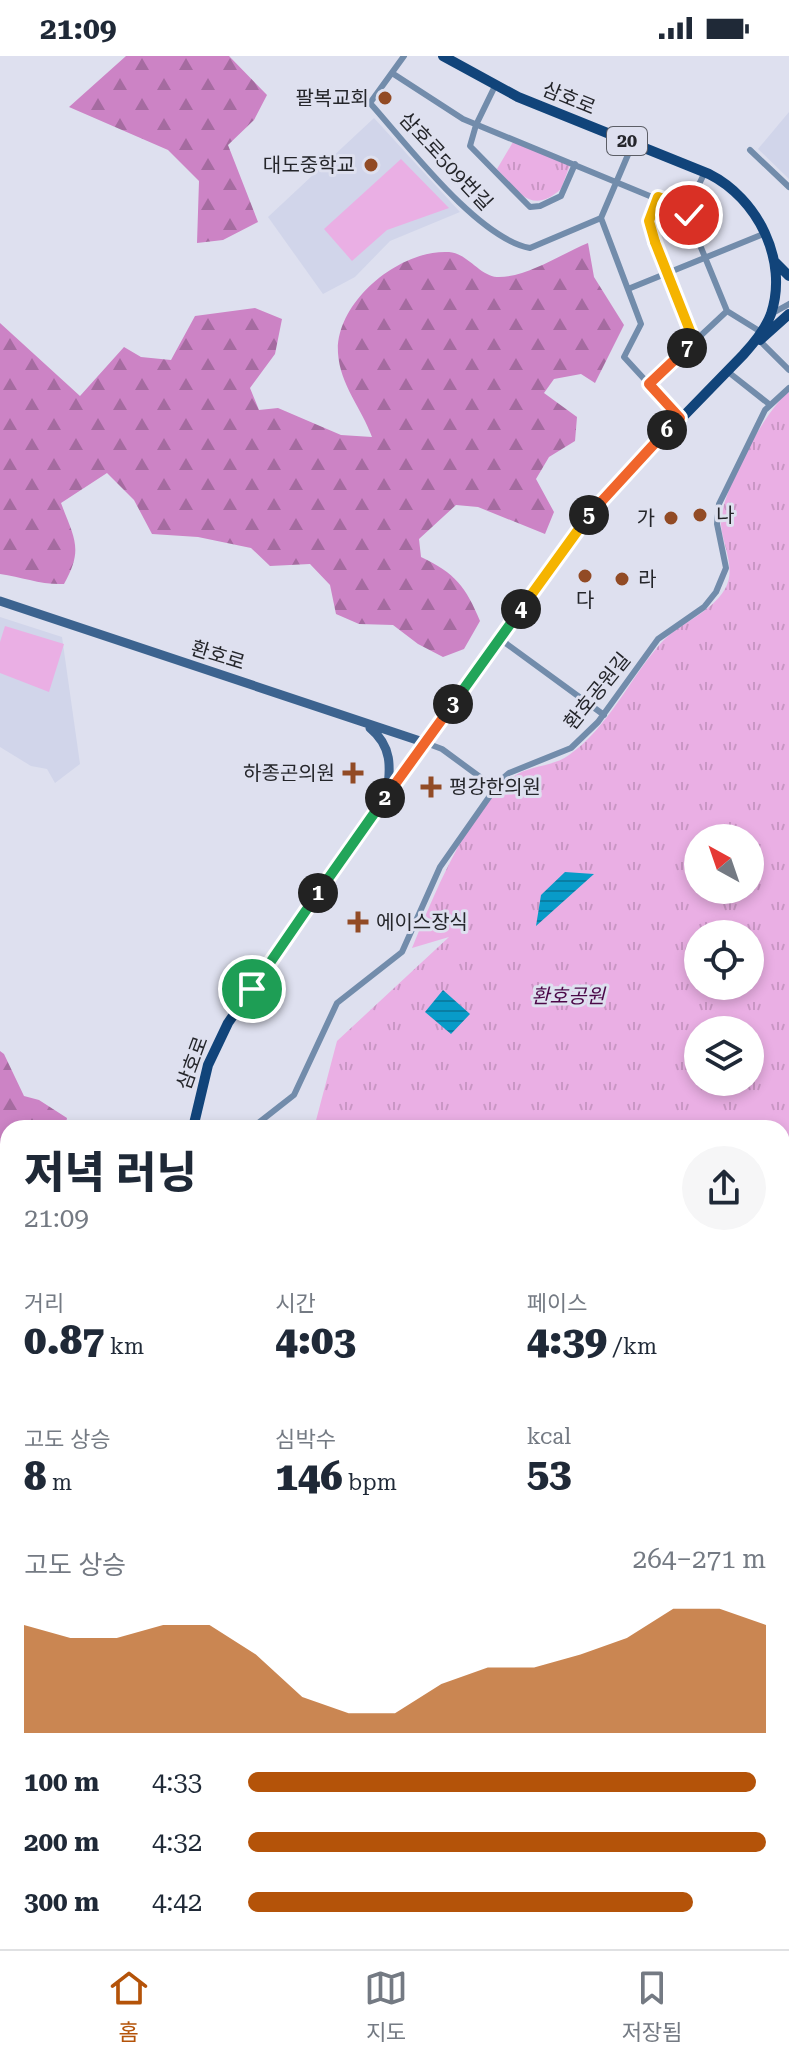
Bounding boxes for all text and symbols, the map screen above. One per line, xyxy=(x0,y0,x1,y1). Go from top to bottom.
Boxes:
text: 21:09 xyxy=(40,11,117,46)
street label: 삼호로 xyxy=(539,77,599,119)
place label: 팔복교회 xyxy=(295,86,369,110)
marker: 팔복교회 xyxy=(376,89,394,107)
street label: 삼호로509번길 xyxy=(394,107,498,215)
road number: 20 xyxy=(607,127,647,155)
place label: 대도중학교 xyxy=(263,153,355,177)
marker: 대도중학교 xyxy=(362,156,380,174)
pin xyxy=(655,181,723,249)
icon: check xyxy=(667,193,711,237)
pin: 7 xyxy=(667,328,707,368)
text: 7 xyxy=(681,335,693,360)
pin: 6 xyxy=(647,410,687,450)
text: 6 xyxy=(661,417,673,442)
pin: 5 xyxy=(569,495,609,535)
text: 5 xyxy=(583,502,595,527)
place label: 나 xyxy=(716,503,734,527)
place label: 가 xyxy=(637,506,655,530)
marker: 나 xyxy=(691,506,709,524)
marker: 가 xyxy=(662,509,680,527)
marker: 다 xyxy=(576,567,594,585)
place label: 라 xyxy=(638,567,656,591)
marker: 라 xyxy=(613,570,631,588)
place label: 다 xyxy=(576,588,594,612)
pin: 4 xyxy=(501,589,541,629)
text: 4 xyxy=(515,596,527,621)
street label: 환호로 xyxy=(188,635,248,675)
street label: 환호공원길 xyxy=(559,648,635,734)
pin: 3 xyxy=(433,684,473,724)
text: 3 xyxy=(447,691,459,716)
place label: 하종곤의원 xyxy=(243,761,335,785)
marker: 하종곤의원 xyxy=(342,762,364,784)
place label: 평강한의원 xyxy=(449,775,541,799)
marker: 평강한의원 xyxy=(420,776,442,798)
pin: 2 xyxy=(365,778,405,818)
text: 2 xyxy=(379,785,391,810)
north arrow xyxy=(684,824,764,904)
map controls xyxy=(684,824,764,1096)
pin: 1 xyxy=(298,873,338,913)
text: 1 xyxy=(312,880,324,905)
place label: 에이스장식 xyxy=(376,910,468,934)
marker: 에이스장식 xyxy=(347,911,369,933)
button: locate xyxy=(684,920,764,1000)
pin xyxy=(218,955,286,1023)
icon: arrive xyxy=(230,967,274,1011)
park label: 환호공원 xyxy=(531,984,606,1008)
button: layers xyxy=(684,1016,764,1096)
street label: 삼호로 xyxy=(171,1033,213,1093)
button: share xyxy=(682,1146,766,1230)
text: 저녁 러닝 xyxy=(24,1147,197,1199)
text: 21:09 xyxy=(24,1203,89,1233)
text: 거리 xyxy=(24,1291,64,1316)
text: 시간 xyxy=(275,1291,316,1316)
text: 페이스 xyxy=(527,1291,587,1316)
text: 0.87 xyxy=(24,1317,105,1364)
text: 4:03 xyxy=(275,1317,356,1364)
text: 4:39 xyxy=(527,1317,607,1364)
text: km xyxy=(105,1334,144,1359)
text: /km xyxy=(607,1334,657,1359)
text: kcal xyxy=(527,1424,571,1449)
text: 고도 상승 xyxy=(24,1427,111,1452)
text: 심박수 xyxy=(275,1427,336,1452)
text: 53 xyxy=(527,1449,571,1496)
text: 8 xyxy=(24,1453,46,1500)
text: 146 xyxy=(275,1453,343,1500)
text: m xyxy=(46,1470,72,1495)
text: bpm xyxy=(343,1470,397,1495)
text: 264–271 m xyxy=(633,1544,766,1574)
text: 고도 상승 xyxy=(24,1550,126,1580)
text: 100 m xyxy=(24,1767,99,1797)
text: 4:33 xyxy=(152,1767,202,1797)
text: 200 m xyxy=(24,1827,99,1857)
text: 4:32 xyxy=(152,1827,202,1857)
text: 300 m xyxy=(24,1887,99,1917)
text: 4:42 xyxy=(152,1887,202,1917)
tab: 홈 xyxy=(107,1966,151,2046)
tab: 지도 xyxy=(364,1966,408,2046)
tab: 저장됨 xyxy=(622,1966,682,2046)

